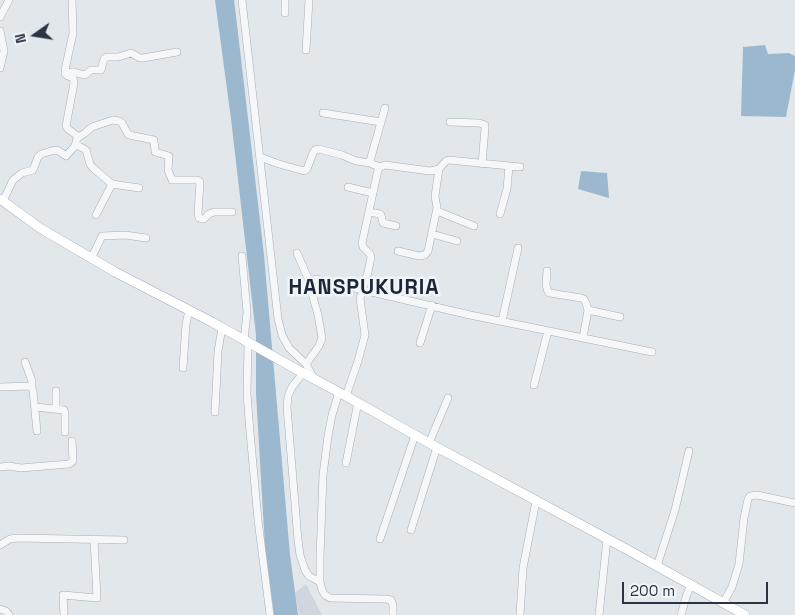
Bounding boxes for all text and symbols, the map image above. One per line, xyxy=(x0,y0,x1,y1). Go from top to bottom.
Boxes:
north arrow xyxy=(10,10,60,60)
text: N xyxy=(11,32,30,45)
district label: HANSPUKURIA xyxy=(287,275,441,301)
scale bar xyxy=(625,572,771,604)
text: 200 m xyxy=(630,581,675,600)

